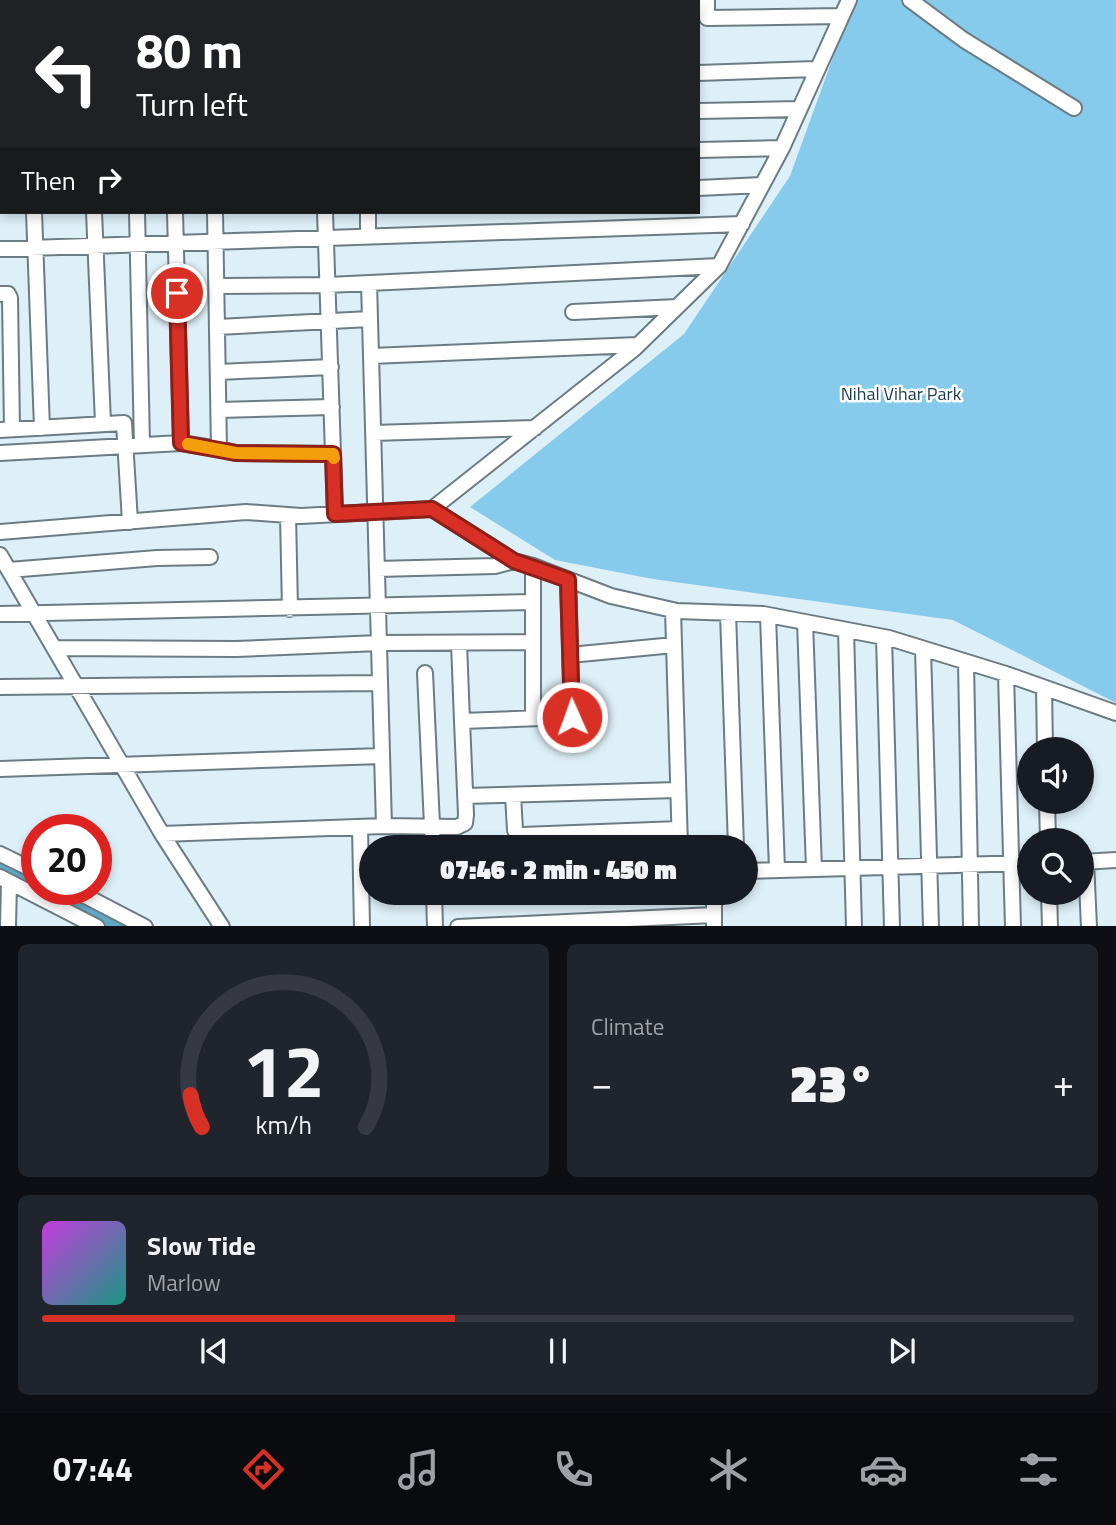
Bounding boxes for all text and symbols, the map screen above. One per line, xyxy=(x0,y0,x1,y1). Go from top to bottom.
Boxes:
text: 80 m xyxy=(136,12,243,87)
icon: left xyxy=(21,28,112,119)
text: Turn left xyxy=(136,80,248,128)
text: Then xyxy=(21,161,76,200)
icon: right xyxy=(90,161,128,199)
pin xyxy=(147,263,207,323)
icon: arrive xyxy=(158,274,196,312)
park label: Nihal Vihar Park xyxy=(841,380,962,407)
position arrow xyxy=(535,680,609,754)
map controls xyxy=(1017,737,1094,905)
button: sound xyxy=(1017,737,1094,814)
speed limit sign: 20 xyxy=(21,814,112,905)
button: search xyxy=(1017,828,1094,905)
text: 07:46 · 2 min · 450 m xyxy=(440,850,677,889)
text: Climate xyxy=(591,1009,664,1044)
text: 12 xyxy=(243,1015,324,1125)
text: 23° xyxy=(790,1043,875,1122)
text: − xyxy=(591,1054,612,1112)
text: + xyxy=(1053,1054,1074,1112)
text: km/h xyxy=(255,1105,312,1143)
text: Slow Tide xyxy=(147,1226,256,1265)
text: Marlow xyxy=(147,1265,221,1300)
icon: previous xyxy=(195,1332,233,1370)
icon: pause xyxy=(539,1332,577,1370)
icon: next xyxy=(883,1332,921,1370)
text: 07:44 xyxy=(53,1445,133,1493)
icon: directions xyxy=(239,1445,288,1494)
icon: music xyxy=(394,1445,443,1494)
icon: phone xyxy=(549,1445,598,1494)
icon: climate xyxy=(704,1445,753,1494)
icon: car xyxy=(859,1445,908,1494)
icon: filters xyxy=(1014,1445,1063,1494)

